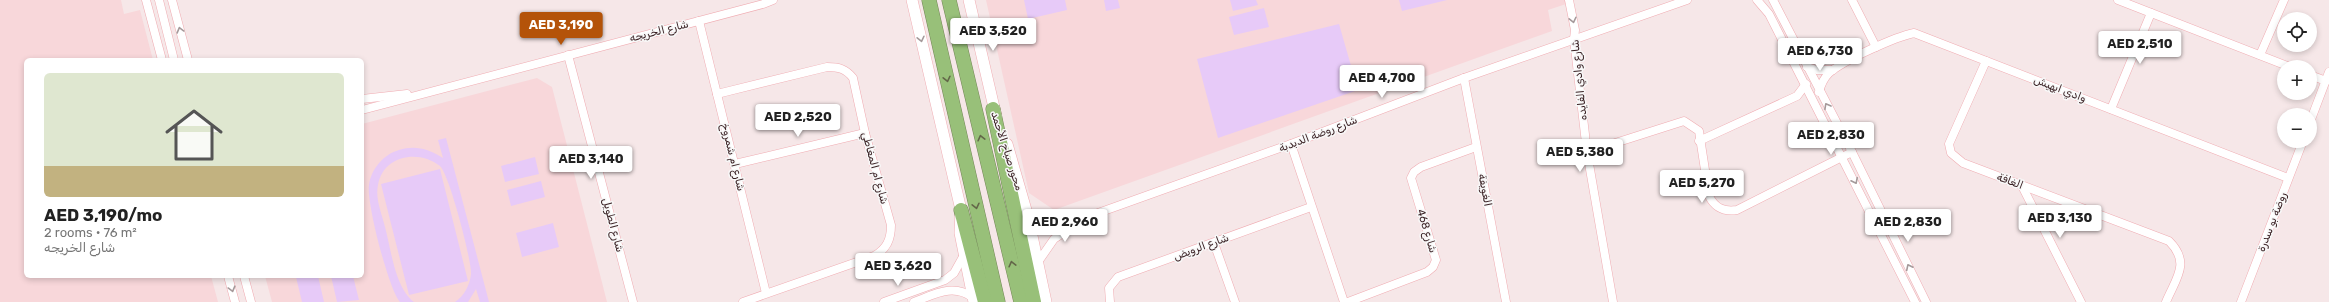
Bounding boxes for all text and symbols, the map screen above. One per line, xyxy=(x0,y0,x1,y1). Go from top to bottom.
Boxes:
pin: AED 3,190 xyxy=(515,12,607,46)
map controls xyxy=(2277,12,2317,148)
button: locate xyxy=(2277,12,2317,52)
text: AED 3,190 xyxy=(529,17,593,32)
street label: شارع الخريجه xyxy=(628,17,690,47)
one-way arrow xyxy=(1569,17,1577,23)
pin: AED 3,520 xyxy=(947,18,1039,52)
text: AED 3,520 xyxy=(959,23,1027,38)
one-way arrow xyxy=(176,27,185,34)
pin: AED 2,510 xyxy=(2094,31,2186,65)
one-way arrow xyxy=(916,35,924,42)
text: AED 2,510 xyxy=(2107,36,2173,51)
pin: AED 6,730 xyxy=(1774,38,1866,72)
street label: شارع وادي الفايده xyxy=(1568,39,1592,121)
text: AED 6,730 xyxy=(1787,43,1853,58)
button: + xyxy=(2277,60,2317,100)
pin: AED 4,700 xyxy=(1336,65,1428,99)
text: AED 4,700 xyxy=(1349,70,1415,85)
street label: وادي ابهيش xyxy=(2032,73,2088,106)
one-way arrow xyxy=(942,75,951,82)
icon: home xyxy=(158,99,230,171)
one-way arrow xyxy=(1824,102,1831,110)
pin: AED 2,520 xyxy=(752,104,844,138)
button: − xyxy=(2277,108,2317,148)
text: AED 2,520 xyxy=(764,109,832,124)
street label: محور صباح الأحمد xyxy=(986,110,1026,193)
street label: شارع روضة الدبدبة xyxy=(1277,113,1360,157)
street label: شارع ام شمروخ xyxy=(716,122,748,193)
pin: AED 2,830 xyxy=(1785,122,1877,156)
text: AED 2,830 xyxy=(1797,127,1865,142)
street label: شارع ام المغاطي xyxy=(857,130,891,206)
one-way arrow xyxy=(978,135,986,141)
pin: AED 5,380 xyxy=(1534,139,1626,173)
text: AED 5,380 xyxy=(1546,144,1614,159)
pin: AED 3,140 xyxy=(545,146,637,180)
text: AED 3,140 xyxy=(558,151,624,166)
pin: AED 5,270 xyxy=(1656,170,1748,204)
street label: الغافة xyxy=(1995,170,2025,192)
street label: الغويفة xyxy=(1474,173,1495,208)
text: AED 5,270 xyxy=(1669,175,1735,190)
one-way arrow xyxy=(1850,177,1858,185)
street label: روضة بو سدرة xyxy=(2255,190,2290,254)
street label: شارع الطويل xyxy=(598,196,626,254)
one-way arrow xyxy=(971,203,979,209)
text: AED 3,190/mo xyxy=(44,205,162,225)
pin: AED 3,130 xyxy=(2014,205,2106,239)
street label: شارع 468 xyxy=(1412,208,1440,255)
pin: AED 2,960 xyxy=(1019,209,1111,243)
pin: AED 2,830 xyxy=(1862,209,1954,243)
text: AED 3,130 xyxy=(2028,210,2092,225)
text: AED 2,960 xyxy=(1032,214,1098,229)
text: AED 2,830 xyxy=(1874,214,1942,229)
text: 2 rooms · 76 m² xyxy=(44,225,137,240)
street label: شارع الرويض xyxy=(1172,231,1231,265)
text: شارع الخريجه xyxy=(44,240,115,255)
pin: AED 3,620 xyxy=(852,253,944,287)
text: AED 3,620 xyxy=(864,258,932,273)
one-way arrow xyxy=(1008,261,1017,268)
one-way arrow xyxy=(1906,264,1914,271)
one-way arrow xyxy=(227,285,236,292)

